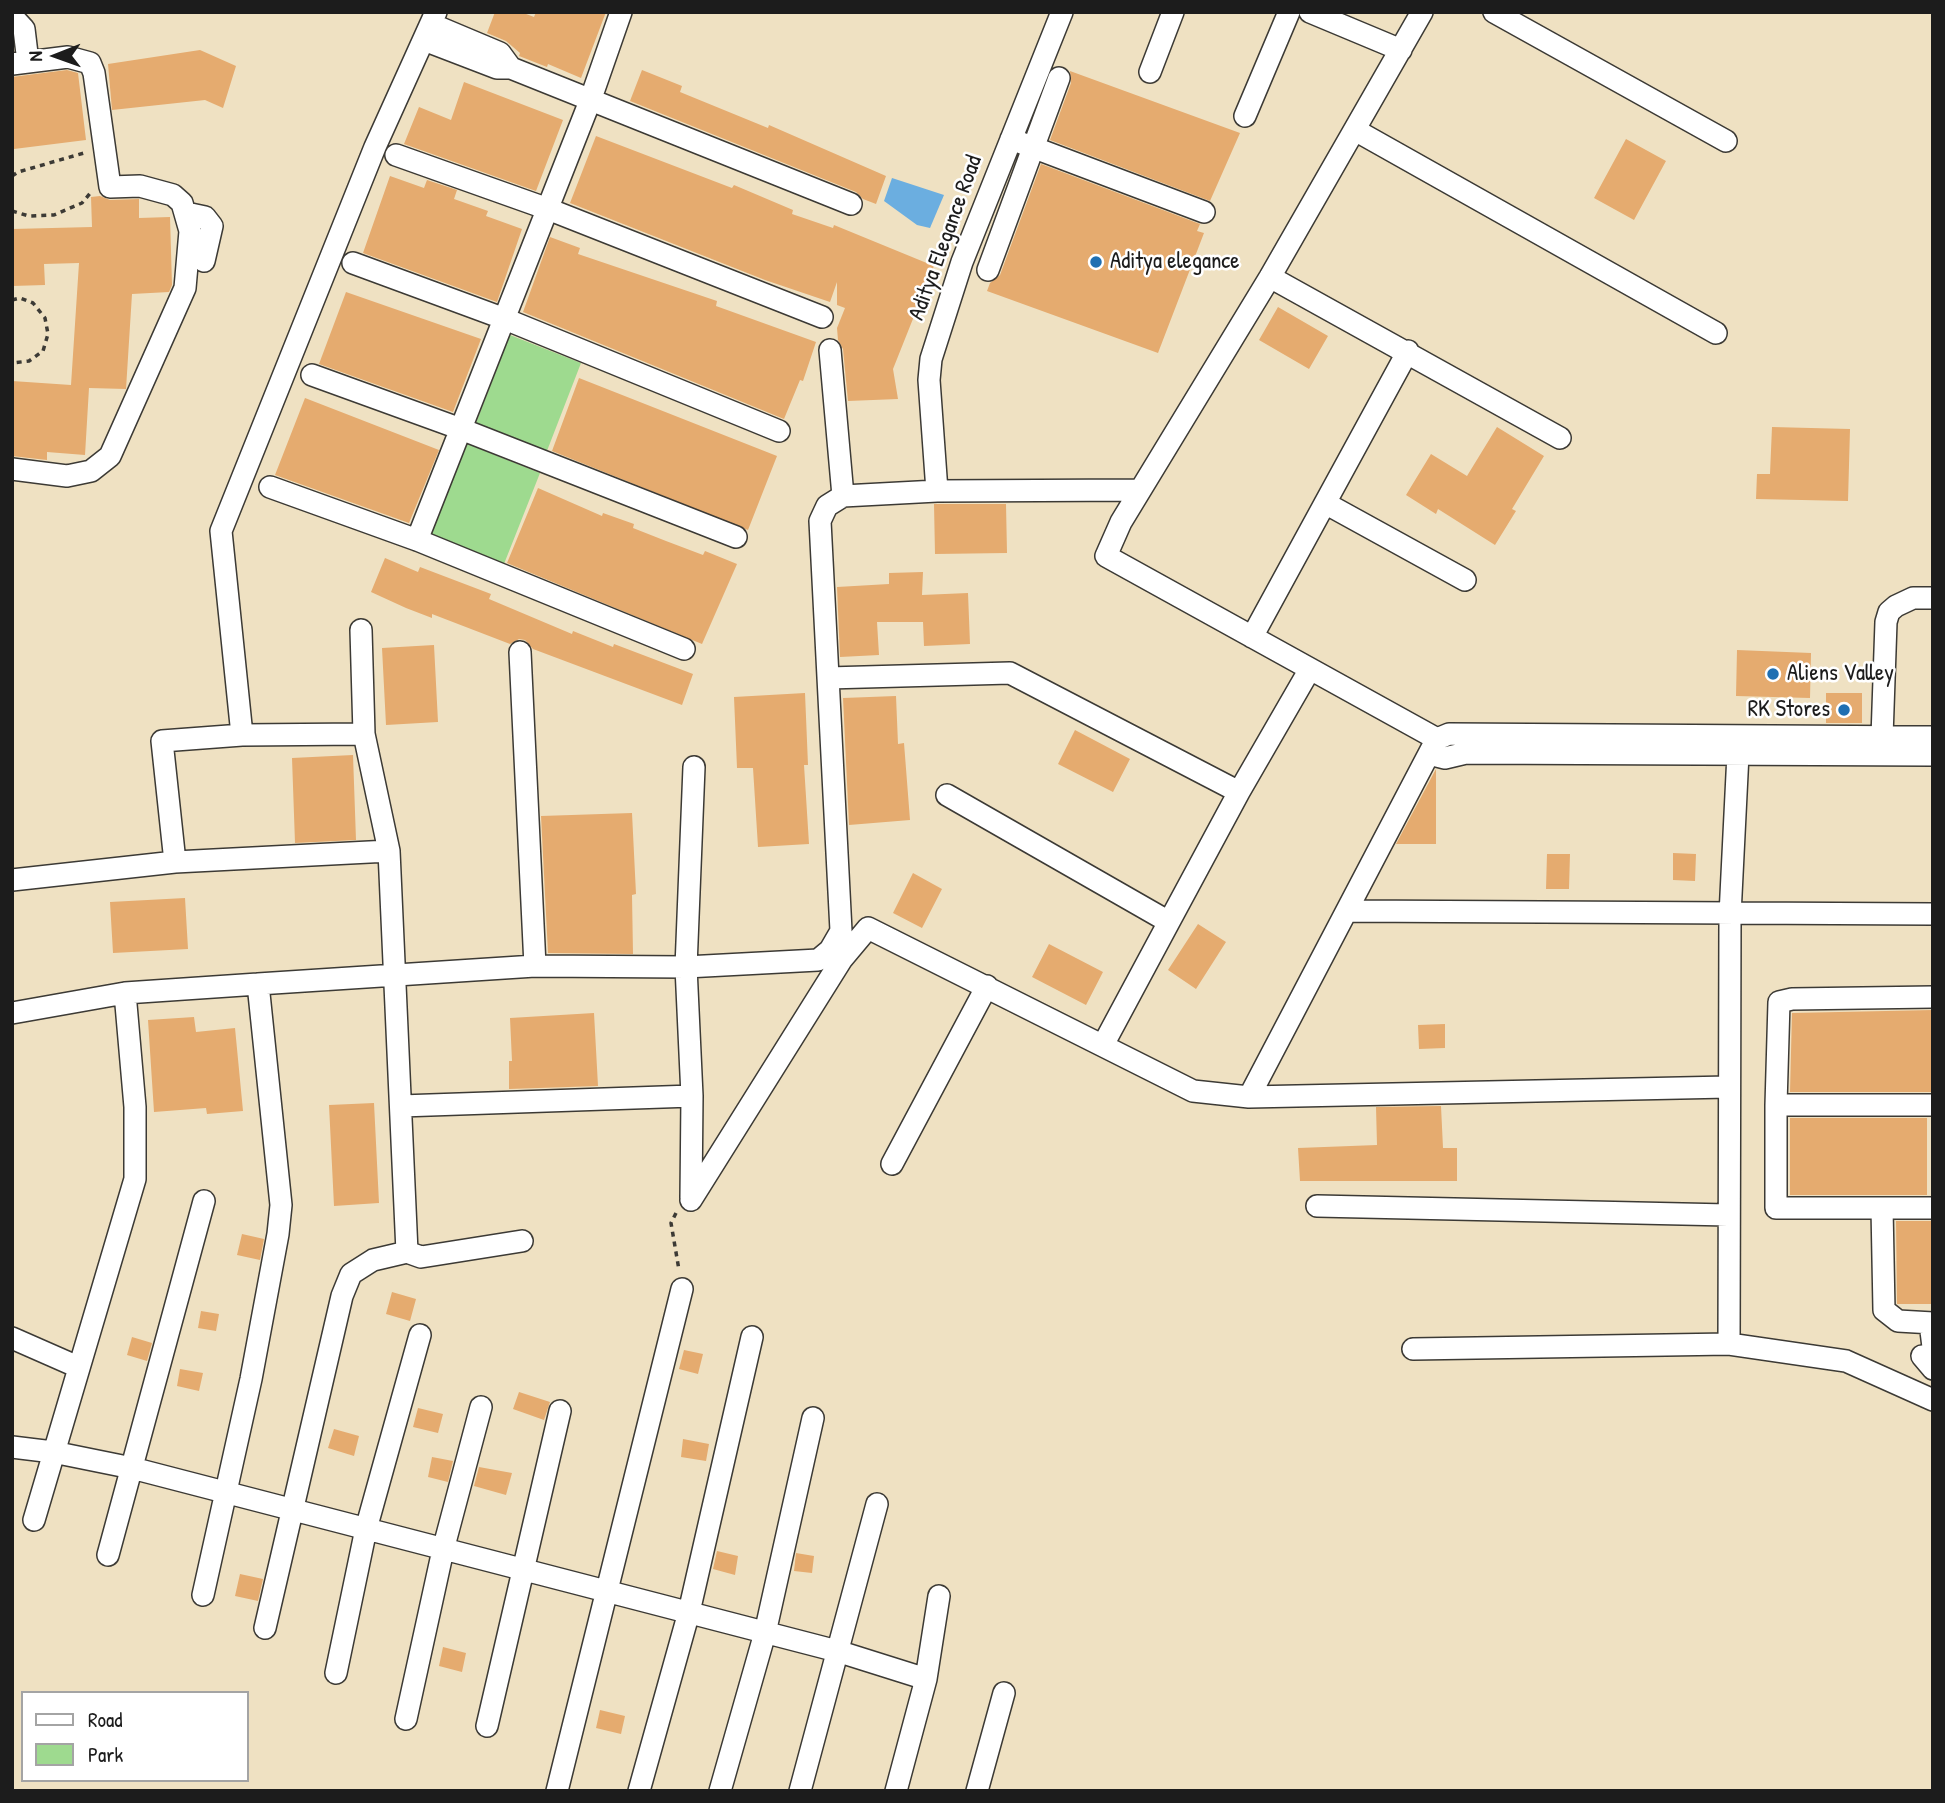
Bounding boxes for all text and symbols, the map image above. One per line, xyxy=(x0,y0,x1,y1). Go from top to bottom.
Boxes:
north arrow xyxy=(21,21,91,91)
text: N xyxy=(22,51,48,62)
street label: Aditya Elegance Road xyxy=(903,152,989,324)
place label: Aditya elegance xyxy=(1110,248,1239,276)
marker: Aditya elegance xyxy=(1088,254,1104,270)
place label: Aliens Valley xyxy=(1787,660,1894,688)
marker: Aliens Valley xyxy=(1765,666,1781,682)
place label: RK Stores xyxy=(1748,696,1830,724)
marker: RK Stores xyxy=(1836,702,1852,718)
legend xyxy=(21,1691,248,1782)
text: Road xyxy=(88,1705,122,1734)
text: Park xyxy=(88,1740,123,1769)

